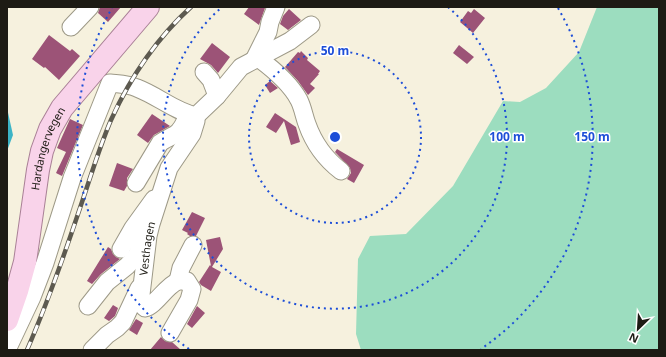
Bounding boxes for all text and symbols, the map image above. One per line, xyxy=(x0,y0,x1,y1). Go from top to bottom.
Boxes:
text: 50 m xyxy=(321,42,349,59)
street label: Hardangervegen xyxy=(27,104,68,191)
text: 100 m xyxy=(489,128,525,145)
text: 150 m xyxy=(574,128,610,145)
centre of rings xyxy=(328,130,342,144)
street label: Vesthagen xyxy=(135,220,158,276)
north arrow xyxy=(618,309,658,349)
text: N xyxy=(626,330,641,347)

